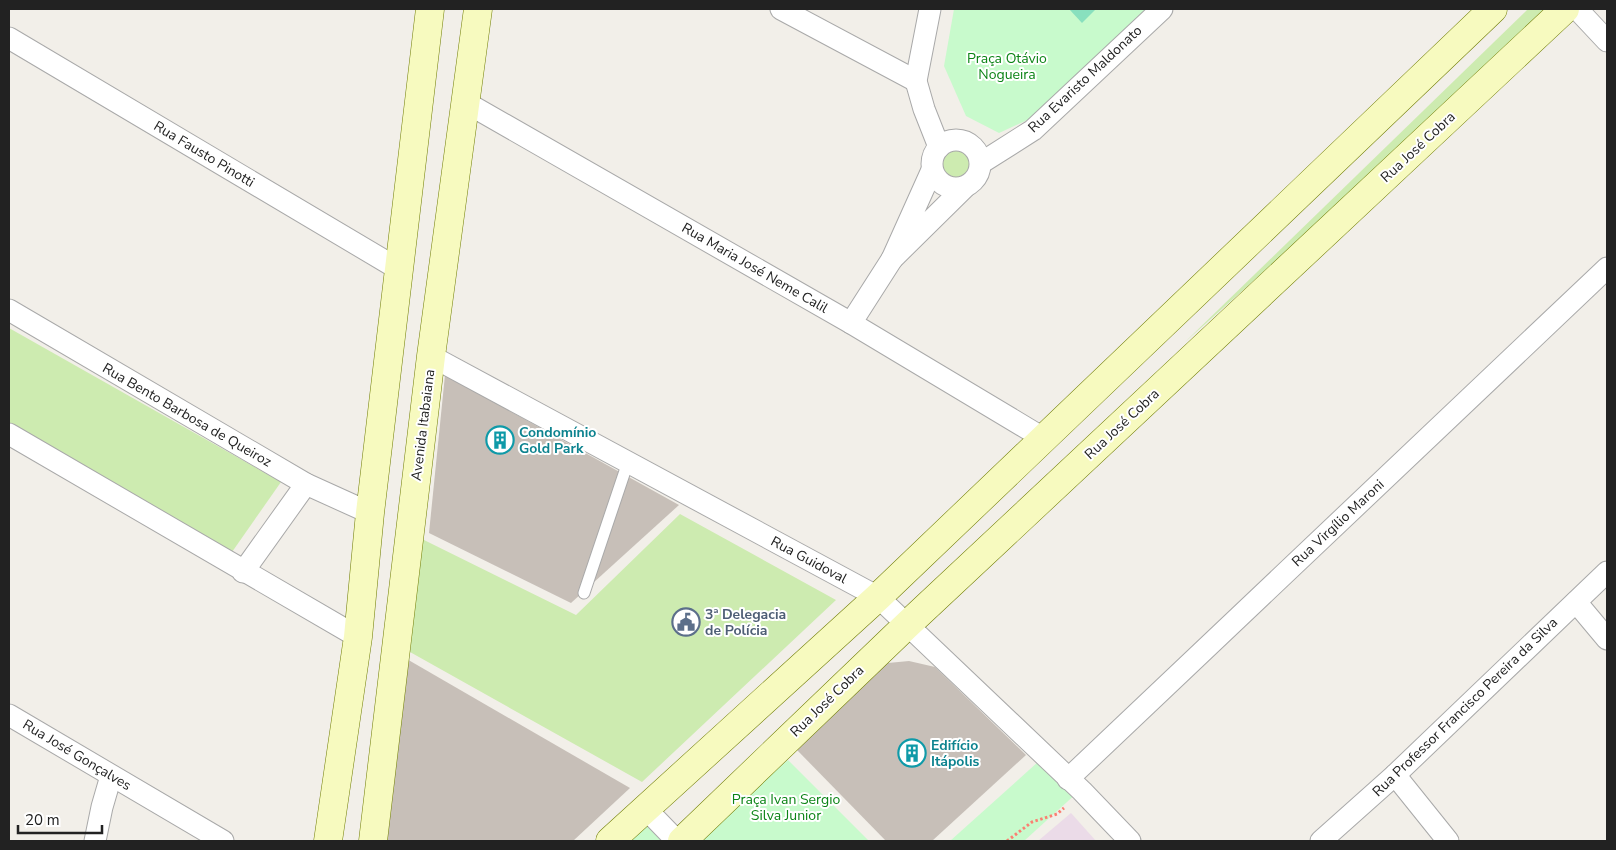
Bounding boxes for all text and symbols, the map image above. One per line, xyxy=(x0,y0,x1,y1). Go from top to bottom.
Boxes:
street label: Rua Evaristo Maldonato xyxy=(1024,21,1146,137)
park label: Praça Otávio Nogueira xyxy=(967,49,1047,84)
street label: Rua José Cobra xyxy=(1377,107,1459,187)
street label: Rua Fausto Pinotti xyxy=(150,116,258,192)
street label: Rua Maria José Neme Calil xyxy=(678,218,832,318)
street label: Rua Bento Barbosa de Queiroz xyxy=(99,359,276,472)
street label: Avenida Itabaiana xyxy=(407,368,439,482)
street label: Rua José Cobra xyxy=(1081,384,1163,464)
place label: Condomínio Gold Park xyxy=(519,423,596,458)
building icon: Condomínio Gold Park xyxy=(485,425,515,455)
street label: Rua Virgílio Maroni xyxy=(1288,475,1388,571)
street label: Rua Guidoval xyxy=(767,532,851,589)
place label: 3ª Delegacia de Polícia xyxy=(705,605,786,640)
public building icon: 3ª Delegacia de Polícia xyxy=(671,607,701,637)
street label: Rua Professor Francisco Pereira da Silva xyxy=(1368,613,1562,801)
street label: Rua José Cobra xyxy=(786,661,868,741)
street label: Rua José Gonçalves xyxy=(19,715,135,795)
place label: Edifício Itápolis xyxy=(931,736,979,771)
building icon: Edifício Itápolis xyxy=(897,738,927,768)
park label: Praça Ivan Sergio Silva Junior xyxy=(732,790,840,825)
scale bar xyxy=(18,802,101,834)
text: 20 m xyxy=(25,810,60,830)

